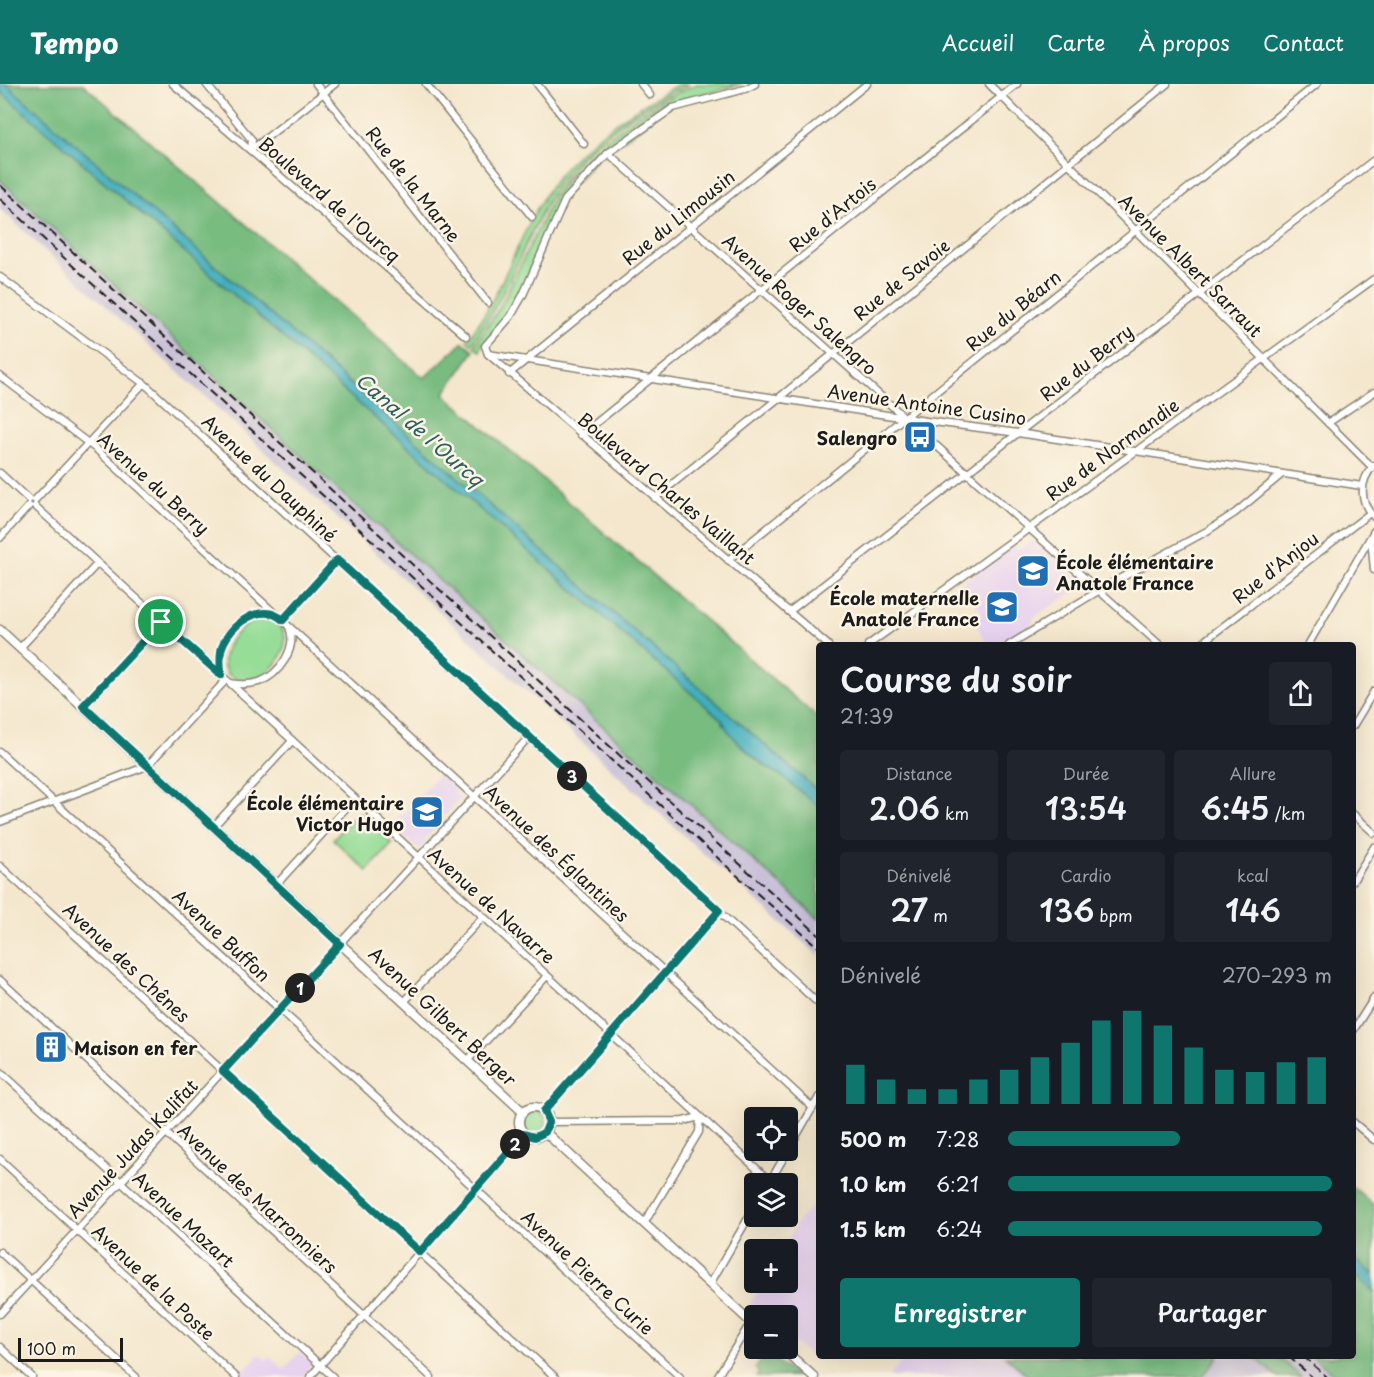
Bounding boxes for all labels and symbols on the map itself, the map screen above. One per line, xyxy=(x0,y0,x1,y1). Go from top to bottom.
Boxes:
street label: Rue de la Marne xyxy=(360,120,468,248)
street label: Boulevard de l'Ourcq xyxy=(253,130,407,268)
street label: Rue du Limousin xyxy=(616,163,740,271)
street label: Rue d'Artois xyxy=(783,170,881,258)
street label: Avenue Albert Sarraut xyxy=(1113,187,1269,343)
street label: Avenue Roger Salengro xyxy=(717,227,883,381)
street label: Rue de Savoie xyxy=(847,232,955,326)
street label: Rue du Béarn xyxy=(960,263,1066,357)
street label: Rue du Berry xyxy=(1034,317,1138,407)
water label: Canal de l'Ourcq xyxy=(349,365,492,495)
street label: Avenue Antoine Cusino xyxy=(826,377,1028,431)
street label: Rue de Normandie xyxy=(1040,391,1184,507)
street label: Boulevard Charles Vaillant xyxy=(572,406,762,570)
street label: Avenue du Dauphiné xyxy=(196,408,344,548)
bus stop icon: Salengro xyxy=(902,419,938,455)
place label: Salengro xyxy=(817,424,897,451)
street label: Avenue du Berry xyxy=(92,425,216,541)
street label: Rue d'Anjou xyxy=(1226,525,1324,609)
place label: École élémentaire Anatole France xyxy=(1055,548,1214,596)
school or university icon: École élémentaire Anatole France xyxy=(1015,553,1051,589)
place label: École maternelle Anatole France xyxy=(829,584,979,632)
school or university icon: École maternelle Anatole France xyxy=(984,589,1020,625)
pin xyxy=(135,596,186,647)
pin: 3 xyxy=(557,761,587,791)
street label: Avenue des Églantines xyxy=(478,778,636,928)
place label: École élémentaire Victor Hugo xyxy=(246,789,404,837)
school or university icon: École élémentaire Victor Hugo xyxy=(409,794,445,830)
street label: Avenue de Navarre xyxy=(422,840,562,970)
street label: Avenue Buffon xyxy=(167,882,277,988)
street label: Avenue des Chênes xyxy=(57,896,197,1028)
street label: Avenue Gilbert Berger xyxy=(363,940,523,1092)
pin: 1 xyxy=(285,973,315,1003)
building icon: Maison en fer xyxy=(33,1029,69,1065)
place label: Maison en fer xyxy=(74,1034,198,1061)
street label: Avenue Judas Kalifat xyxy=(60,1073,204,1223)
street label: Avenue des Marronniers xyxy=(172,1117,344,1279)
pin: 2 xyxy=(500,1129,530,1159)
street label: Avenue Mozart xyxy=(127,1165,241,1273)
street label: Avenue Pierre Curie xyxy=(516,1203,660,1341)
street label: Avenue de la Poste xyxy=(86,1218,222,1346)
scale bar xyxy=(18,1335,123,1362)

